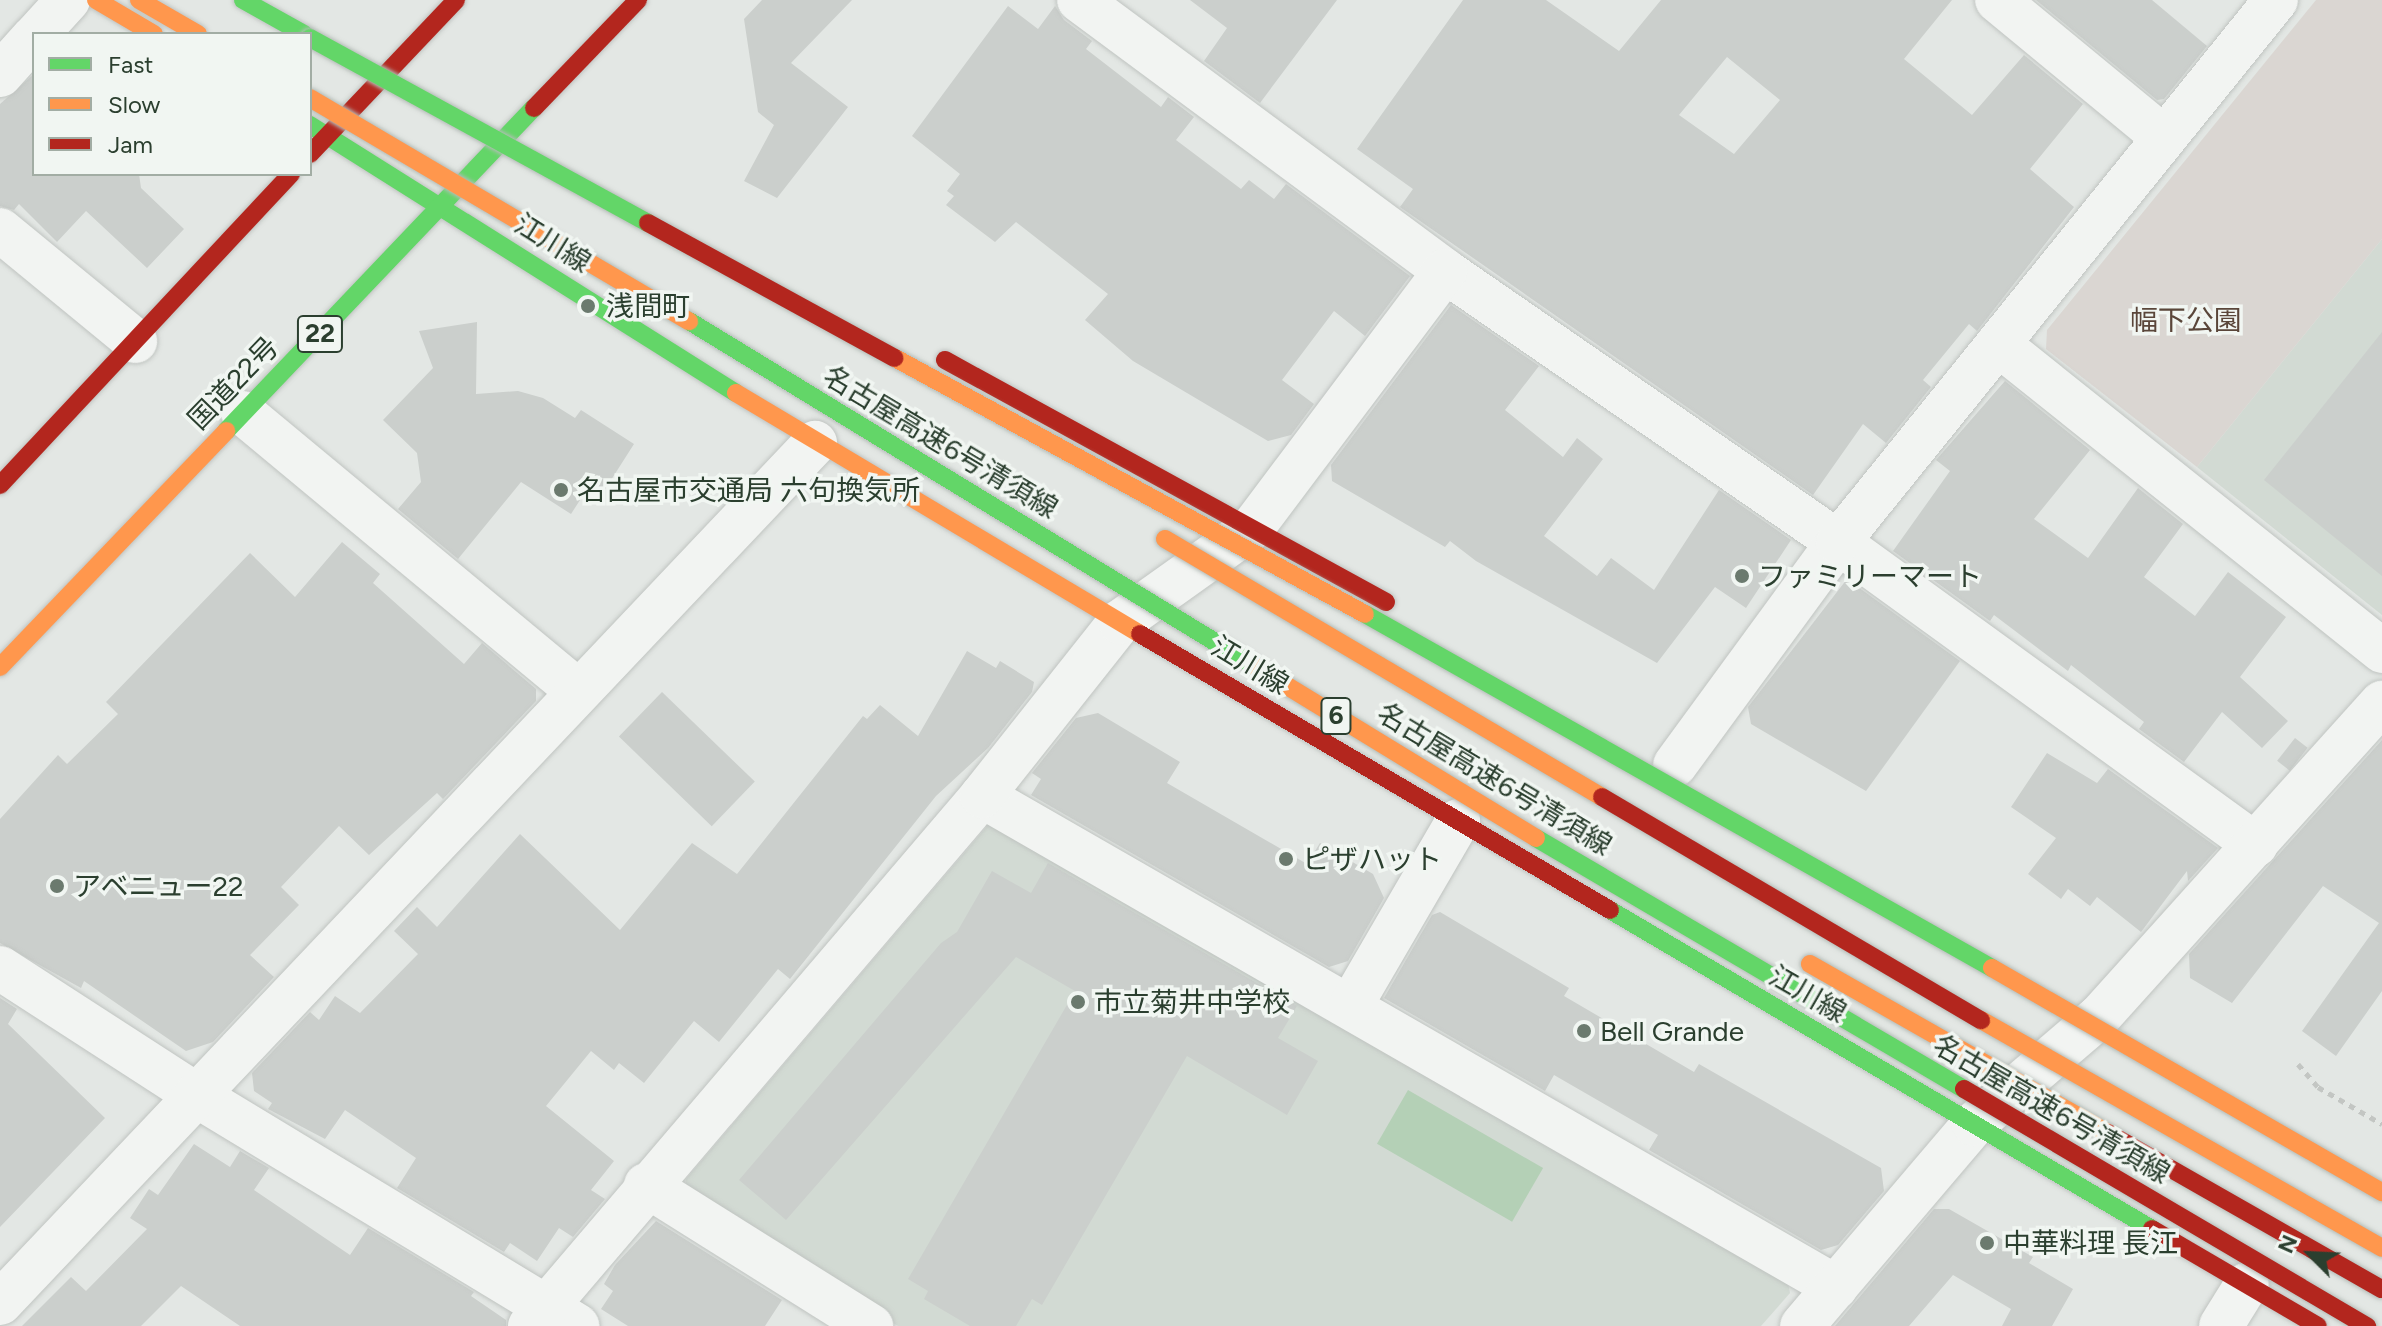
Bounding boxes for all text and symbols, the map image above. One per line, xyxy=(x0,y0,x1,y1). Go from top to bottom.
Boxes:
legend xyxy=(32,32,312,176)
text: Fast xyxy=(108,50,153,79)
text: Slow xyxy=(108,90,160,119)
text: Jam xyxy=(108,130,153,159)
street label: 江川線 xyxy=(508,206,598,280)
place label: 浅間町 xyxy=(606,289,690,323)
marker: 浅間町 xyxy=(577,295,599,317)
park label: 幅下公園 xyxy=(2130,303,2242,337)
road number: 22 xyxy=(296,312,344,356)
street label: 国道22号 xyxy=(181,330,285,436)
street label: 名古屋高速6号清須線 xyxy=(818,359,1064,525)
place label: 名古屋市交通局 六句換気所 xyxy=(577,473,920,507)
marker: 名古屋市交通局 六句換気所 xyxy=(552,481,570,499)
place label: ファミリーマート xyxy=(1758,559,1982,593)
marker: ファミリーマート xyxy=(1733,567,1751,585)
street label: 江川線 xyxy=(1205,629,1295,701)
road number: 6 xyxy=(1320,694,1352,738)
street label: 名古屋高速6号清須線 xyxy=(1372,696,1618,862)
place label: ピザハット xyxy=(1302,842,1442,876)
marker: ピザハット xyxy=(1277,850,1295,868)
place label: アベニュー22 xyxy=(73,869,244,903)
marker: アベニュー22 xyxy=(48,877,66,895)
street label: 江川線 xyxy=(1763,958,1853,1030)
place label: 市立菊井中学校 xyxy=(1094,985,1290,1019)
marker: 市立菊井中学校 xyxy=(1069,993,1087,1011)
place label: Bell Grande xyxy=(1600,1014,1744,1048)
marker: Bell Grande xyxy=(1575,1022,1593,1040)
street label: 名古屋高速6号清須線 xyxy=(1928,1027,2176,1191)
north arrow xyxy=(2270,1214,2350,1294)
place label: 中華料理 長江 xyxy=(2003,1226,2178,1260)
text: N xyxy=(2272,1231,2303,1257)
marker: 中華料理 長江 xyxy=(1978,1234,1996,1252)

